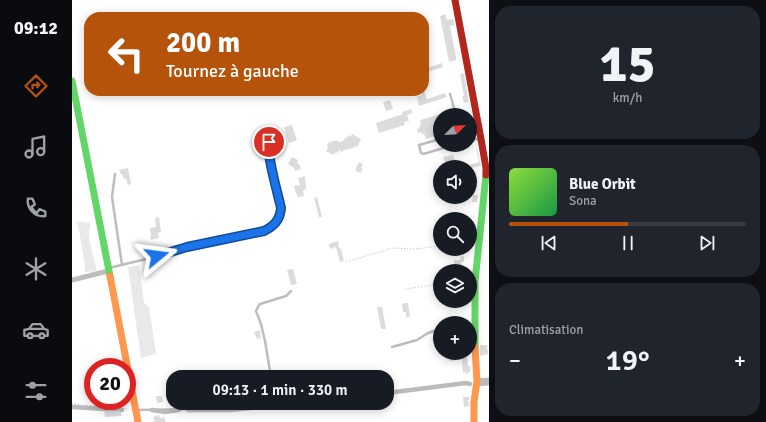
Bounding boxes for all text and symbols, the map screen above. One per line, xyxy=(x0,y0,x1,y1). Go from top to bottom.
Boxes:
text: 09:12 xyxy=(14,17,58,39)
text: 200 m xyxy=(166,26,240,60)
icon: left xyxy=(100,28,152,80)
text: 15 xyxy=(599,32,656,96)
text: Tournez à gauche xyxy=(166,60,299,82)
icon: directions xyxy=(22,72,50,100)
text: km/h xyxy=(613,90,642,106)
north arrow xyxy=(433,108,477,152)
map controls xyxy=(433,108,477,360)
pin xyxy=(252,125,286,159)
icon: arrive xyxy=(258,131,280,153)
icon: music xyxy=(22,133,50,161)
button: sound xyxy=(433,160,477,204)
text: Blue Orbit xyxy=(569,175,636,193)
text: Sona xyxy=(569,193,597,209)
icon: phone xyxy=(22,194,50,222)
button: search xyxy=(433,212,477,256)
icon: previous xyxy=(538,232,560,254)
icon: pause xyxy=(617,232,639,254)
icon: next xyxy=(696,232,718,254)
position arrow xyxy=(136,235,178,277)
icon: climate xyxy=(22,255,50,283)
button: layers xyxy=(433,264,477,308)
icon: car xyxy=(22,316,50,344)
button: + xyxy=(433,316,477,360)
text: Climatisation xyxy=(509,322,583,338)
text: 19° xyxy=(606,342,649,379)
text: − xyxy=(509,347,521,374)
text: + xyxy=(734,347,746,374)
speed limit sign: 20 xyxy=(84,358,136,410)
icon: filters xyxy=(22,377,50,405)
text: 09:13 · 1 min · 330 m xyxy=(213,381,347,399)

